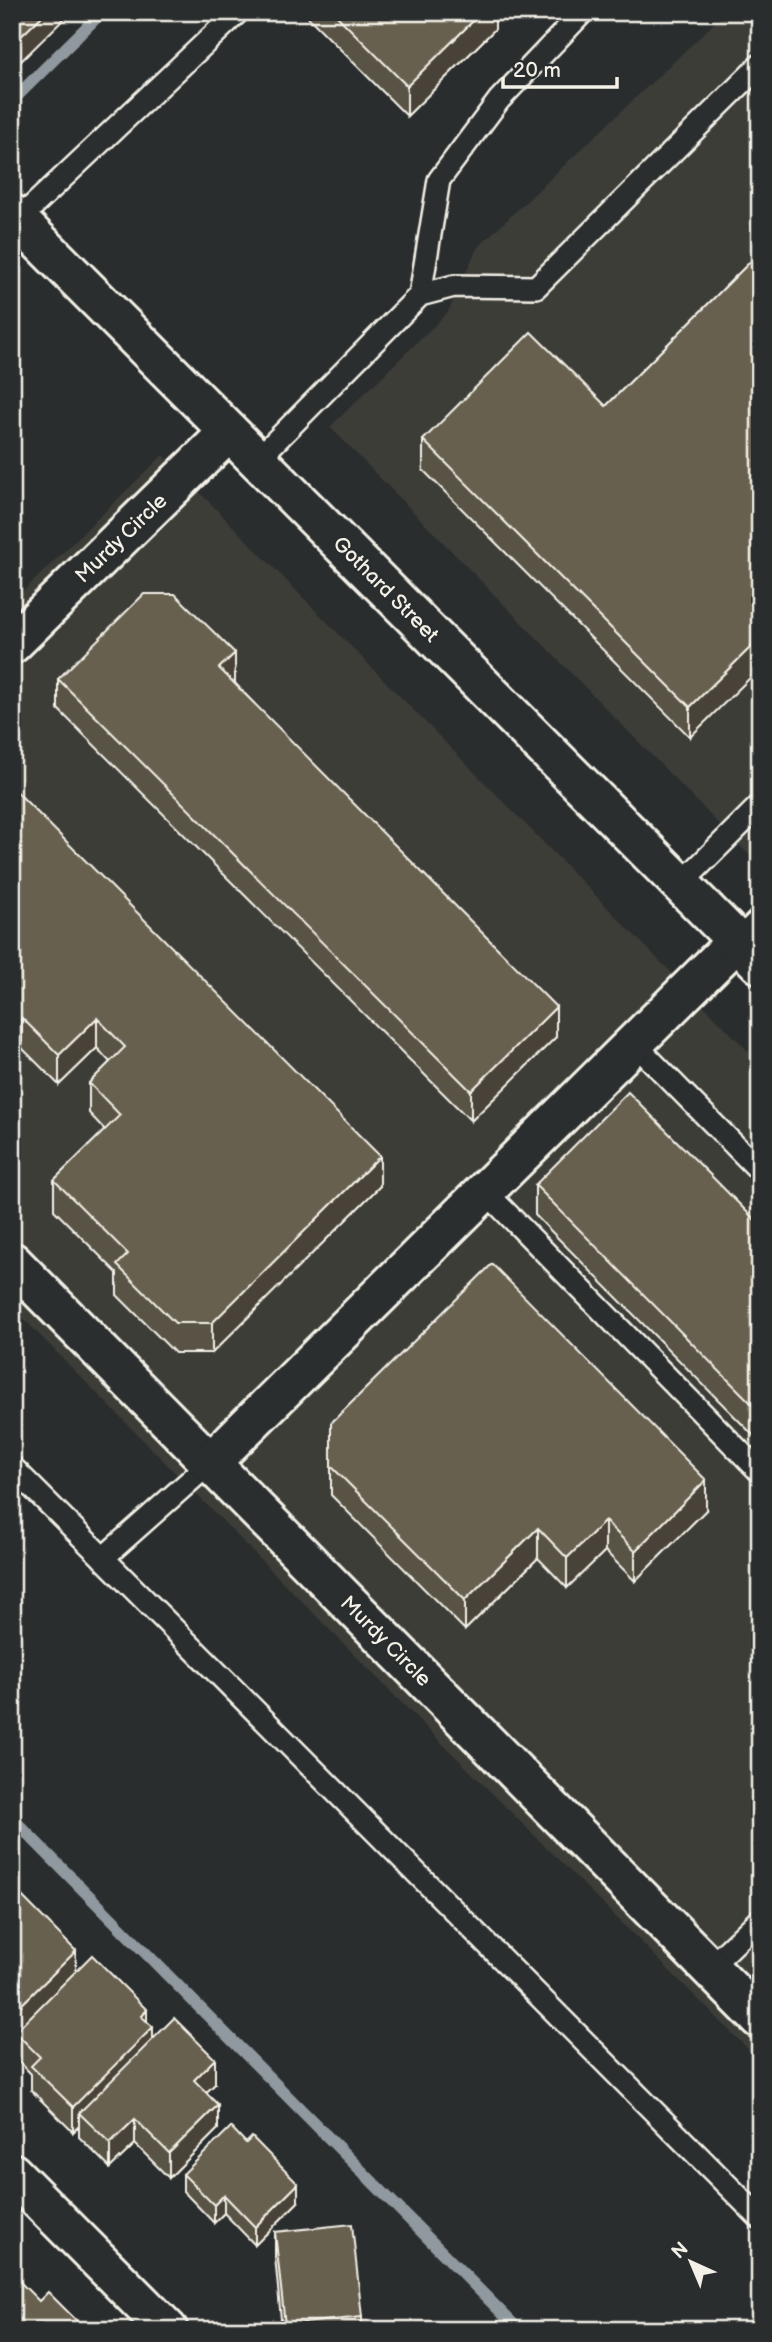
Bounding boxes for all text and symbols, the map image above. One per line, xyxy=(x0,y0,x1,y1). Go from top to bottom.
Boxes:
scale bar xyxy=(503,46,616,90)
text: 20 m xyxy=(513,58,561,83)
street label: Murdy Circle xyxy=(70,488,172,588)
street label: Gothard Street xyxy=(327,531,444,648)
street label: Murdy Circle xyxy=(335,1591,436,1692)
north arrow xyxy=(656,2226,726,2296)
text: N xyxy=(667,2238,693,2264)

